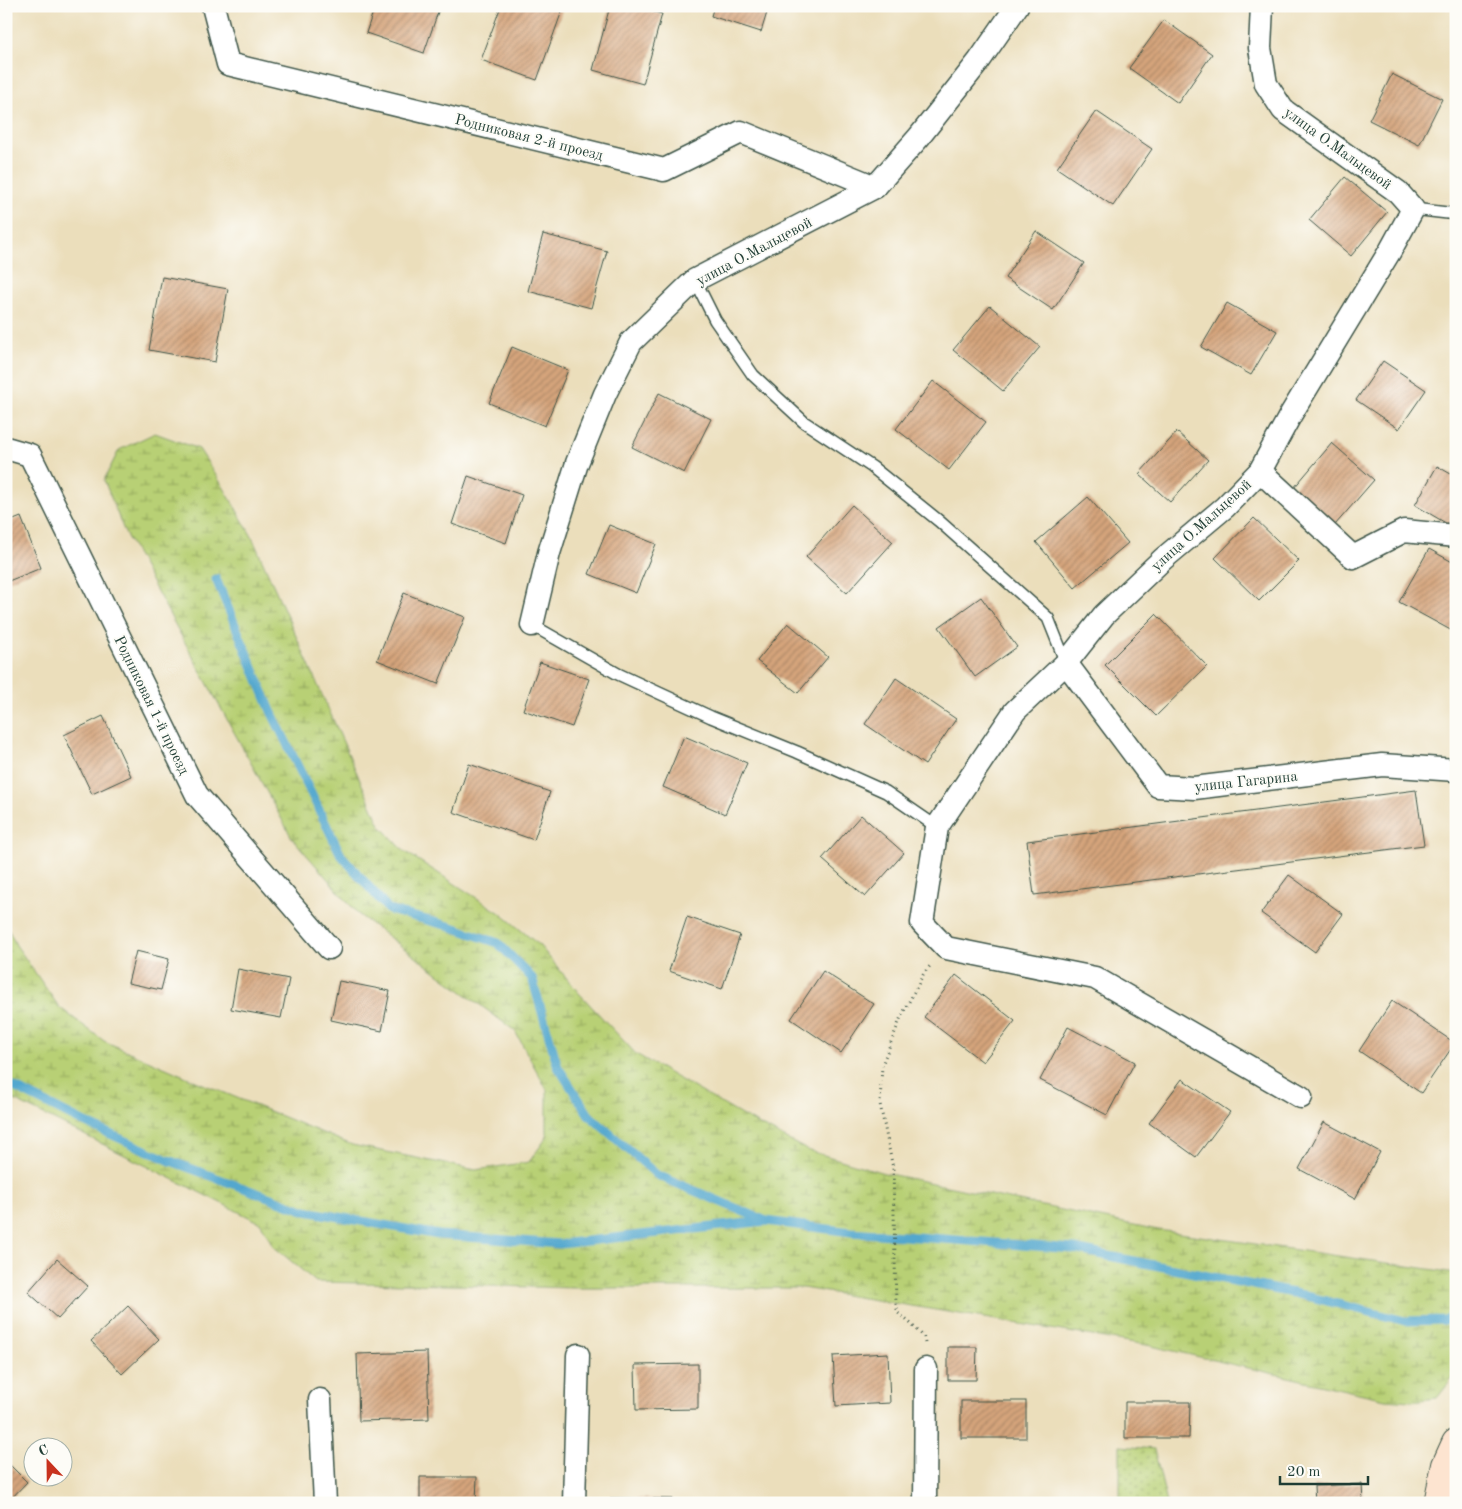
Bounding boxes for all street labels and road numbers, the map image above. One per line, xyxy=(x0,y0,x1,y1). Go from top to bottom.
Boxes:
street label: улица О.Мальцевой xyxy=(1281,105,1394,193)
street label: Родниковая 2-й проезд xyxy=(453,113,605,164)
street label: улица О.Мальцевой xyxy=(694,215,815,289)
street label: улица О.Мальцевой xyxy=(1149,477,1255,575)
street label: Родниковая 1-й проезд xyxy=(111,634,191,778)
street label: улица Гагарина xyxy=(1194,770,1299,795)

